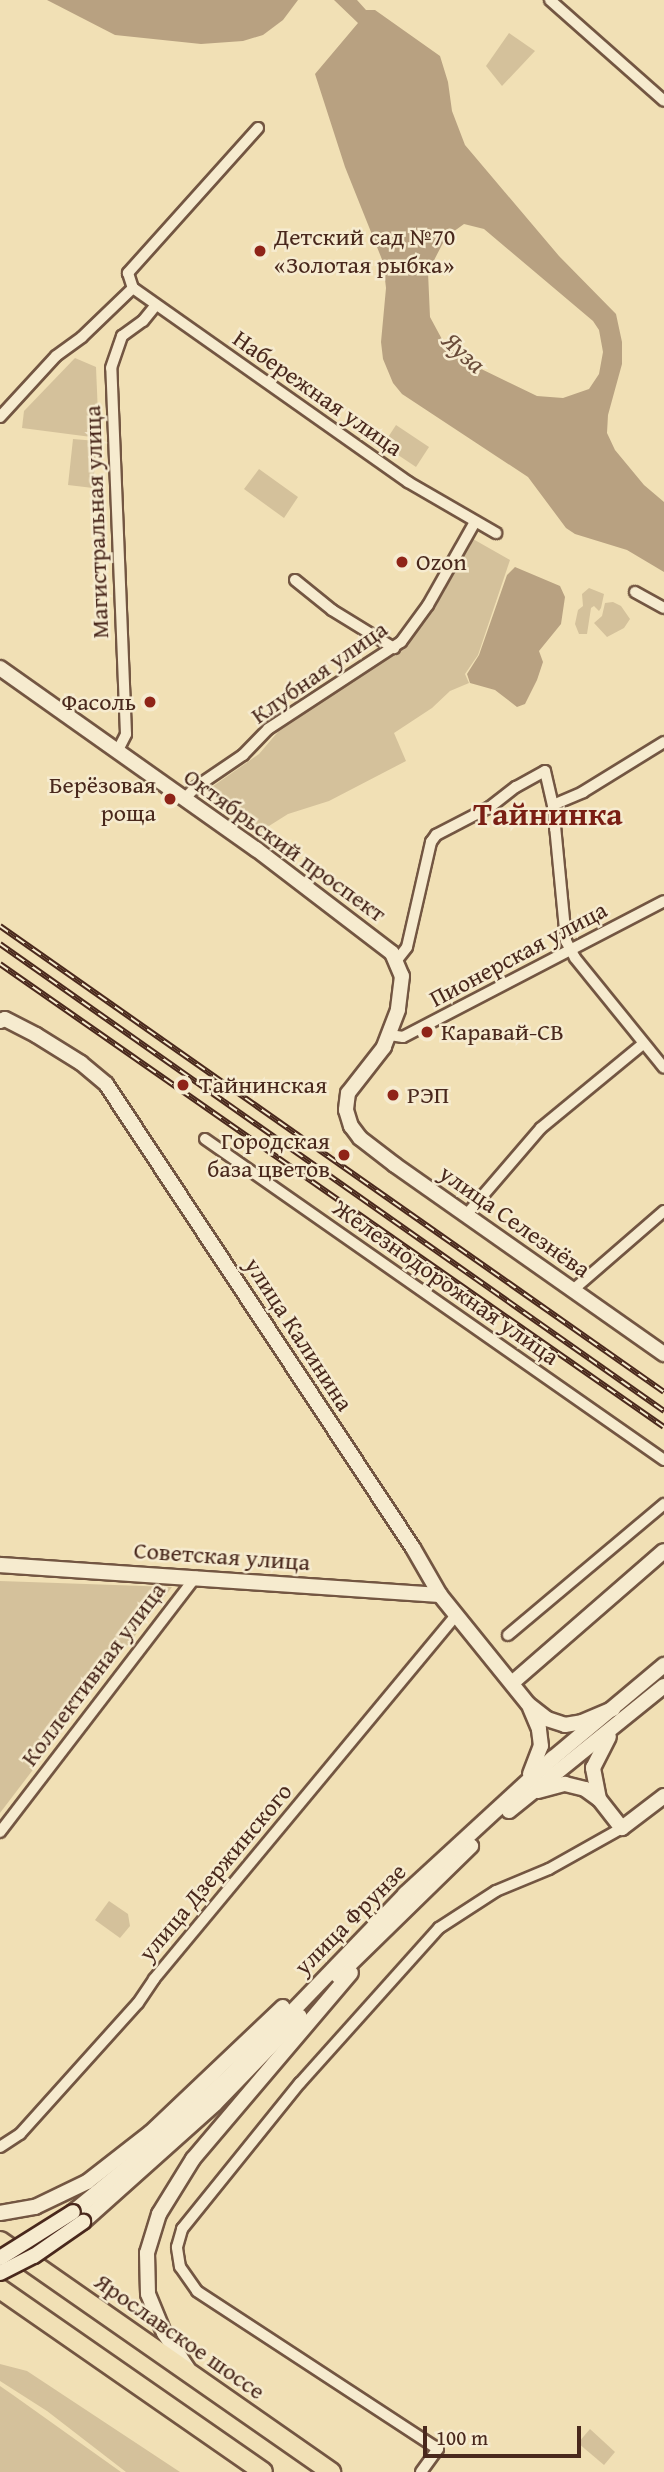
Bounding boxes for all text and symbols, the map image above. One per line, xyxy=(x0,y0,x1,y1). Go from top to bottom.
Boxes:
place label: Детский сад №70 «Золотая рыбка» xyxy=(274,223,455,279)
marker: Детский сад №70 «Золотая рыбка» xyxy=(252,243,268,259)
street label: Набережная улица xyxy=(228,324,408,462)
water label: Яуза xyxy=(436,325,492,379)
street label: Магистральная улица xyxy=(78,405,114,639)
place label: Ozon xyxy=(416,548,467,576)
marker: Ozon xyxy=(394,554,410,570)
street label: Клубная улица xyxy=(245,614,393,730)
place label: Фасоль xyxy=(62,688,136,716)
marker: Фасоль xyxy=(142,694,158,710)
street label: Октябрьский проспект xyxy=(178,762,392,928)
place label: Берёзовая роща xyxy=(49,771,156,827)
marker: Берёзовая роща xyxy=(162,791,178,807)
district label: Тайнинка xyxy=(473,795,623,833)
street label: Пионерская улица xyxy=(424,895,612,1013)
place label: Каравай-СВ xyxy=(441,1018,564,1046)
marker: Каравай-СВ xyxy=(419,1024,435,1040)
place label: Тайнинская xyxy=(199,1071,327,1099)
marker: Тайнинская xyxy=(173,1075,193,1095)
place label: РЭП xyxy=(407,1081,449,1109)
marker: РЭП xyxy=(385,1087,401,1103)
place label: Городская база цветов xyxy=(207,1127,330,1183)
marker: Городская база цветов xyxy=(336,1147,352,1163)
street label: улица Селезнёва xyxy=(434,1158,596,1284)
street label: Железнодорожная улица xyxy=(327,1193,565,1371)
street label: улица Калинина xyxy=(239,1252,359,1416)
street label: Советская улица xyxy=(133,1535,311,1577)
street label: Коллективная улица xyxy=(15,1577,171,1771)
street label: улица Дзержинского xyxy=(132,1777,298,1967)
street label: улица Фрунзе xyxy=(288,1857,412,1981)
street label: Ярославское шоссе xyxy=(89,2266,271,2406)
scale bar xyxy=(426,2412,584,2456)
text: 100 m xyxy=(436,2422,488,2453)

